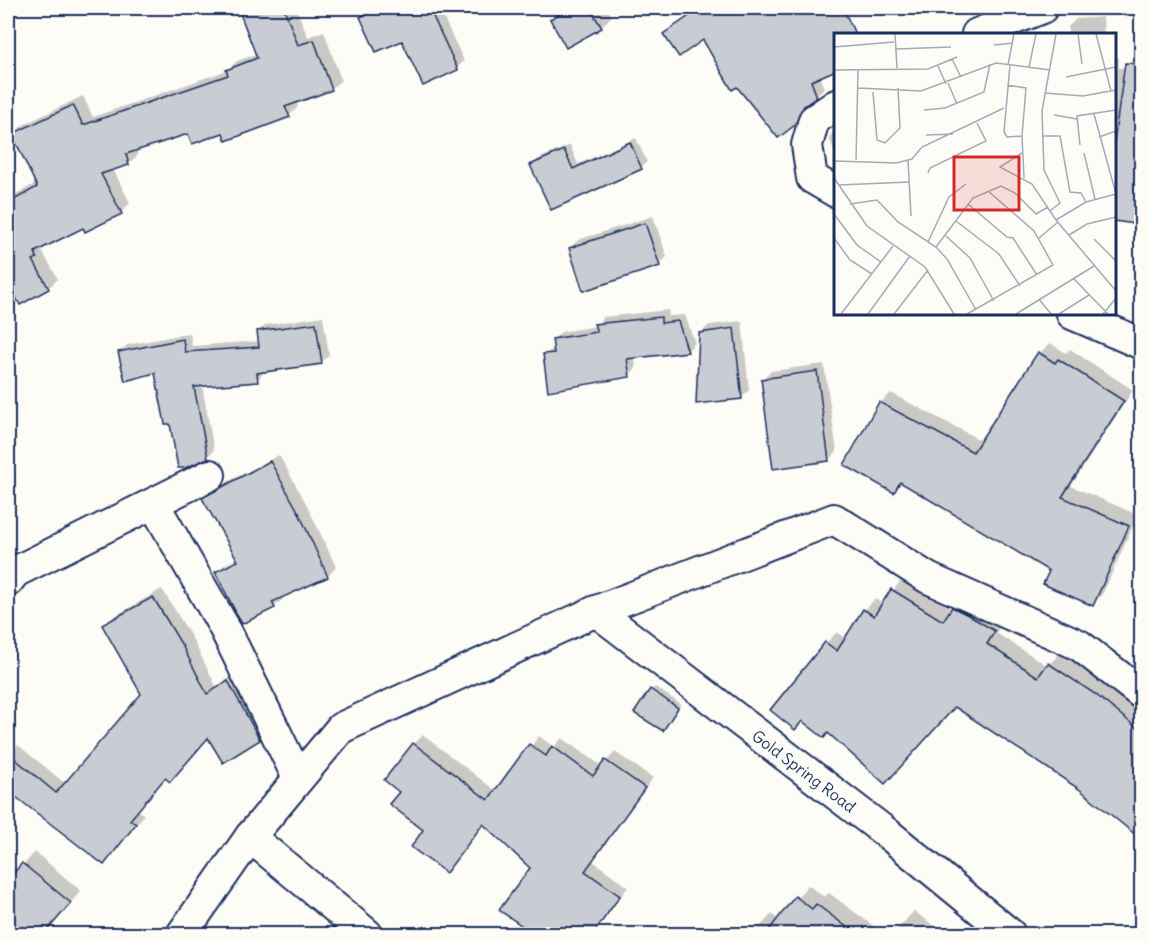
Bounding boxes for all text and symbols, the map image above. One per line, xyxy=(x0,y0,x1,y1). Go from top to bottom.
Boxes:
inset map xyxy=(834,33,1116,315)
street label: Gold Spring Road xyxy=(748,725,860,817)

